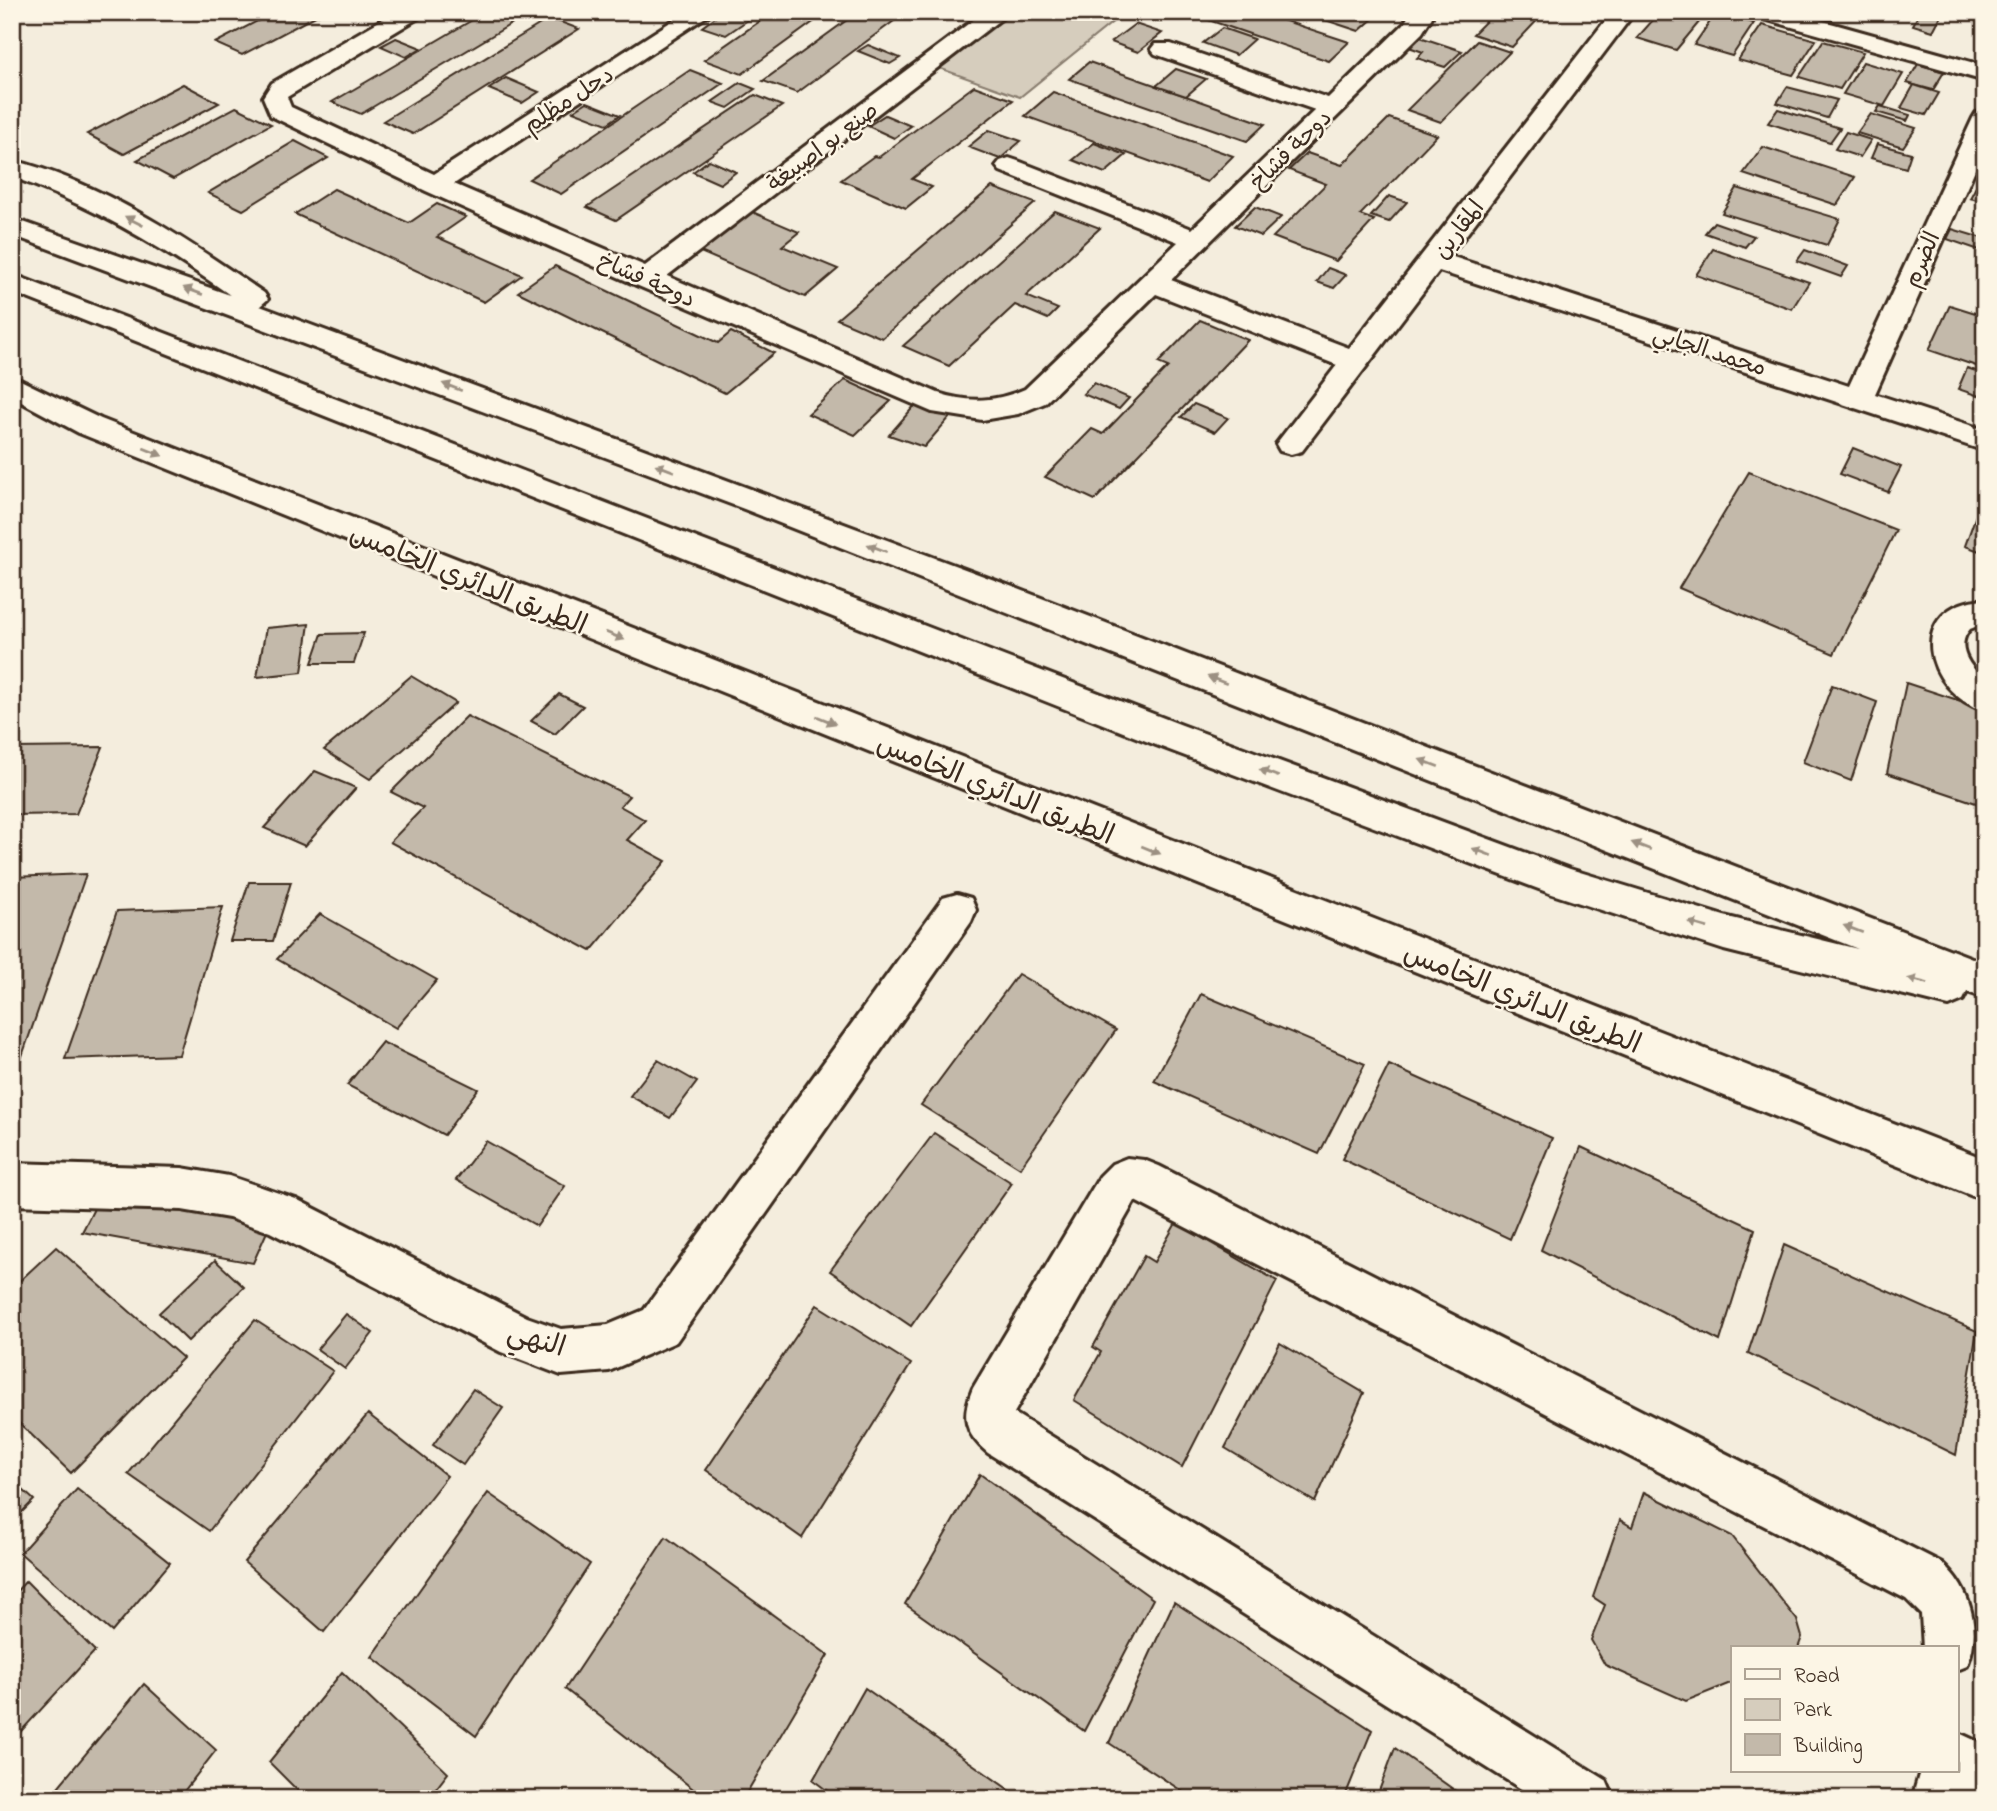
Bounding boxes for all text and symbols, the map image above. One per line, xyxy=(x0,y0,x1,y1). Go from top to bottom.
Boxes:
street label: دحل مظلم xyxy=(518,60,621,143)
street label: صنع بو اصبيغة xyxy=(761,95,886,201)
street label: دوحة فشاخ xyxy=(1243,103,1340,199)
street label: المقارين xyxy=(1427,194,1493,267)
one-way arrow xyxy=(124,216,144,228)
street label: الضرم xyxy=(1896,227,1950,293)
street label: دوحة فشاخ xyxy=(592,245,700,317)
one-way arrow xyxy=(182,285,203,296)
street label: محمد الجابي xyxy=(1648,319,1770,388)
one-way arrow xyxy=(441,381,462,392)
one-way arrow xyxy=(143,446,164,457)
one-way arrow xyxy=(654,462,675,473)
street label: الطريق الدائري الخامس xyxy=(343,515,593,648)
one-way arrow xyxy=(867,543,888,554)
one-way arrow xyxy=(605,631,626,642)
one-way arrow xyxy=(1207,675,1228,686)
one-way arrow xyxy=(816,715,837,726)
street label: الطريق الدائري الخامس xyxy=(870,725,1120,858)
one-way arrow xyxy=(1418,758,1439,769)
one-way arrow xyxy=(1259,767,1280,778)
one-way arrow xyxy=(1630,841,1651,852)
one-way arrow xyxy=(1141,844,1162,855)
one-way arrow xyxy=(1472,847,1493,858)
one-way arrow xyxy=(1687,920,1708,930)
one-way arrow xyxy=(1842,923,1863,934)
street label: الطريق الدائري الخامس xyxy=(1397,934,1647,1067)
one-way arrow xyxy=(1907,975,1929,986)
street label: النهي xyxy=(502,1313,570,1370)
legend xyxy=(1731,1646,1958,1772)
text: Road xyxy=(1794,1662,1840,1692)
text: Park xyxy=(1794,1696,1833,1726)
text: Building xyxy=(1793,1732,1863,1764)

